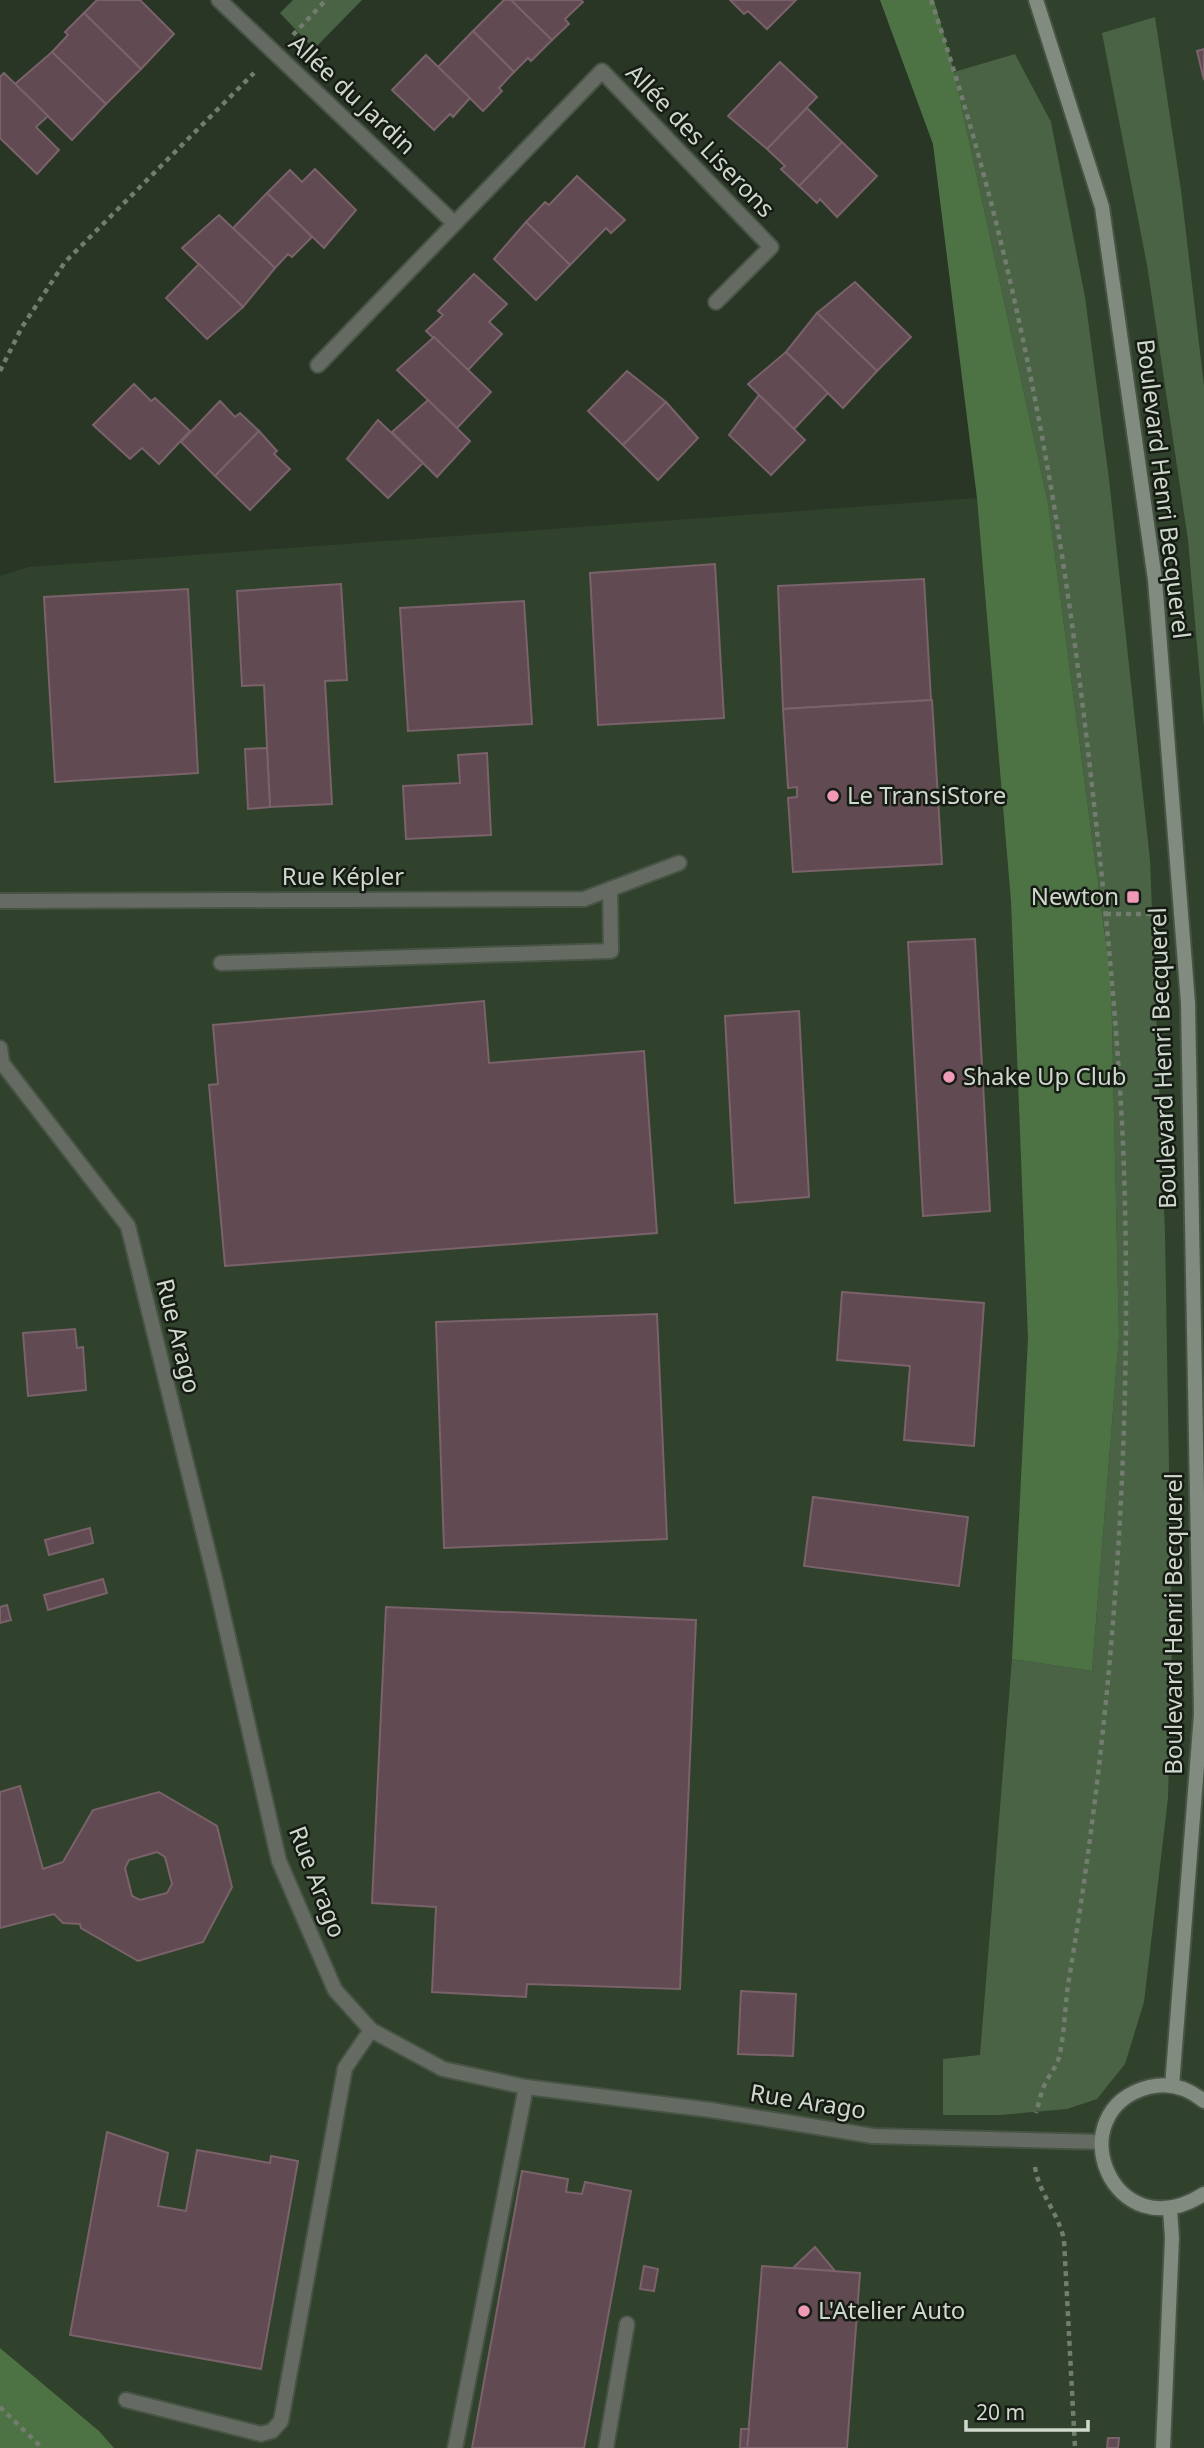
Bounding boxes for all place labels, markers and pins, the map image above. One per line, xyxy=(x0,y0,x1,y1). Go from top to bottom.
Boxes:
place label: Le TransiStore xyxy=(847,778,1006,811)
marker: Le TransiStore xyxy=(825,788,841,804)
place label: Newton xyxy=(1031,879,1119,912)
marker: Newton xyxy=(1125,889,1141,905)
place label: Shake Up Club xyxy=(963,1059,1127,1092)
marker: Shake Up Club xyxy=(941,1069,957,1085)
place label: L'Atelier Auto xyxy=(818,2293,965,2326)
marker: L'Atelier Auto xyxy=(796,2303,812,2319)

